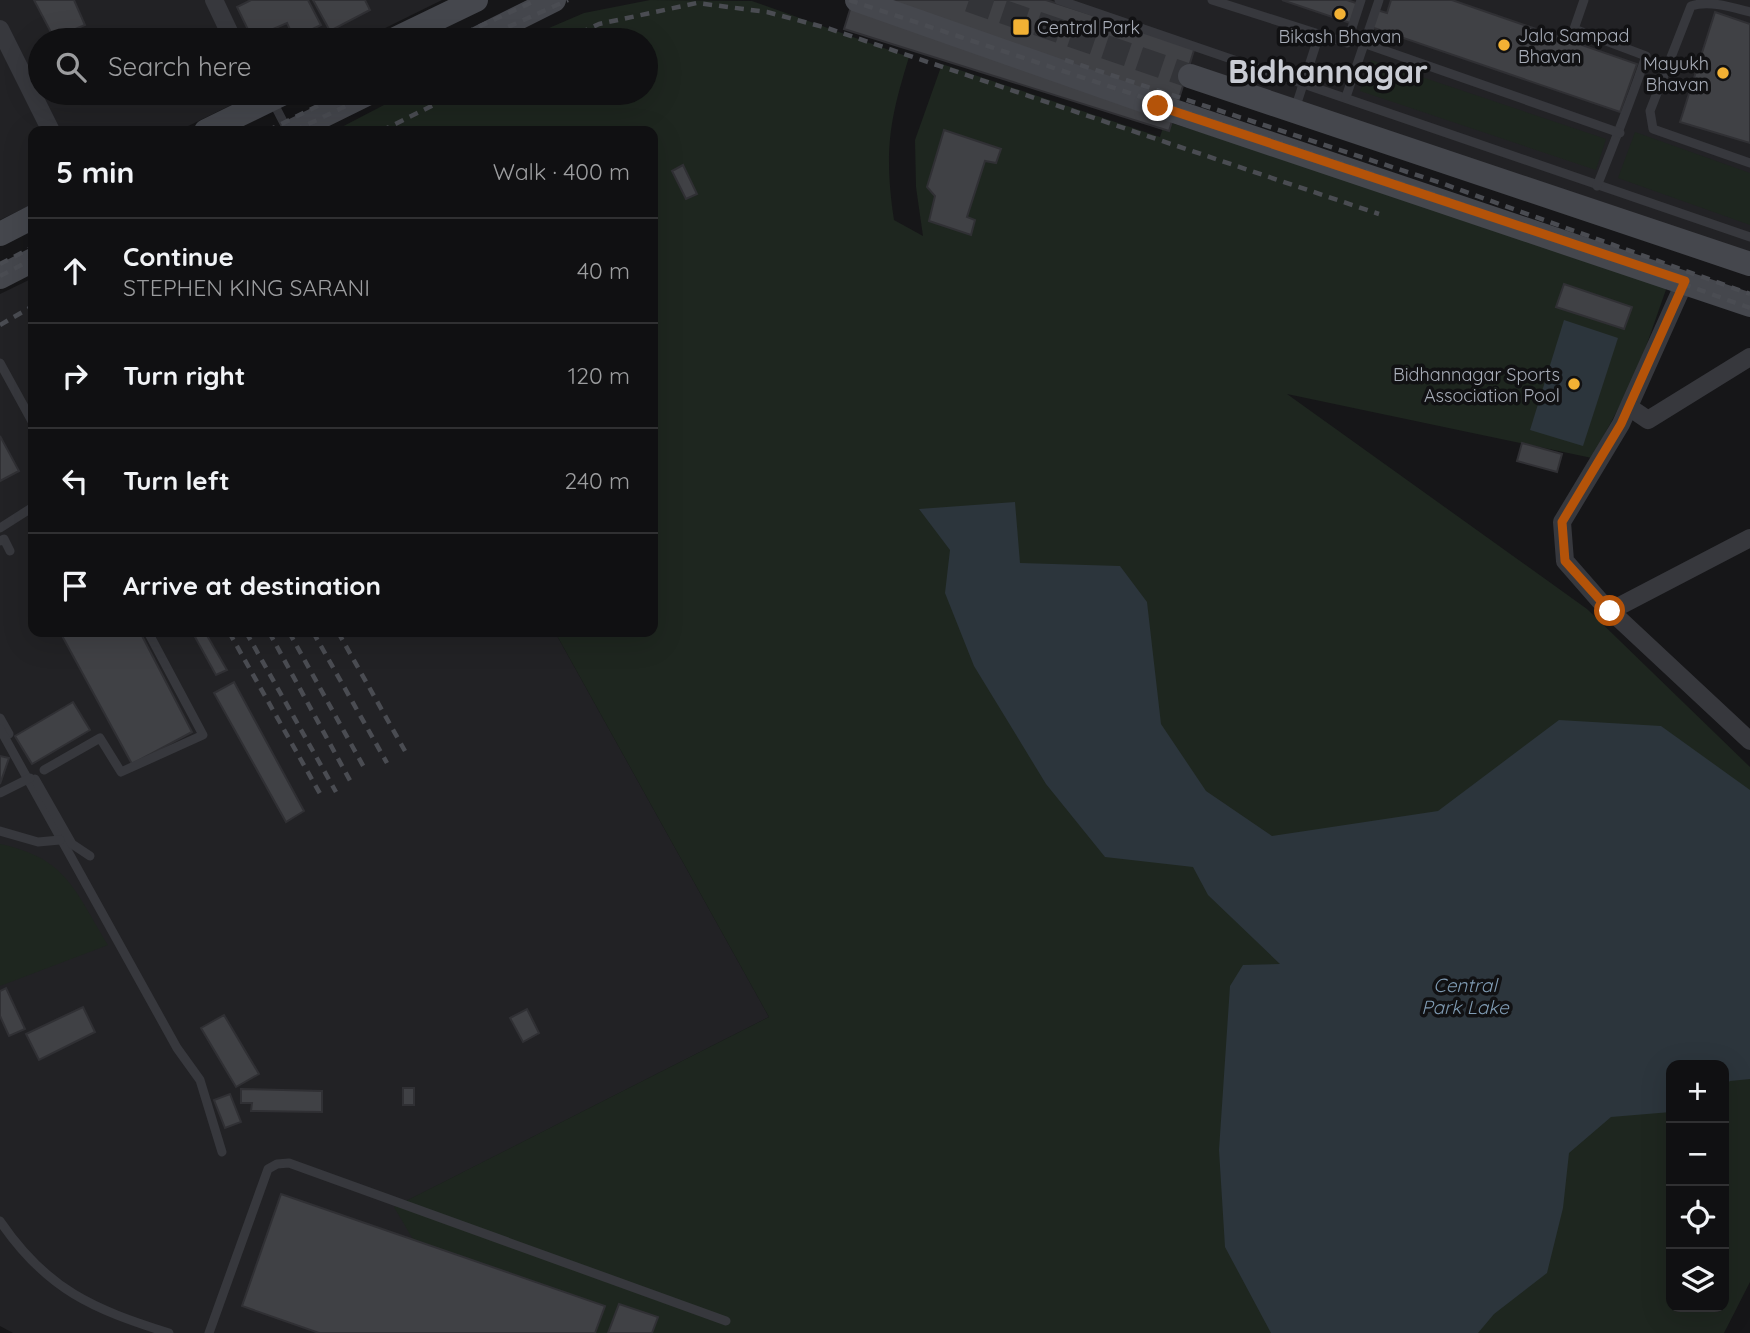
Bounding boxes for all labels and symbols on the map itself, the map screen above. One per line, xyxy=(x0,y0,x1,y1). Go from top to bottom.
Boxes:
marker: Bikash Bhavan xyxy=(1332,6,1348,22)
place label: Central Park xyxy=(1037,16,1140,39)
marker: Central Park xyxy=(1011,17,1031,37)
place label: Jala Sampad Bhavan xyxy=(1518,24,1629,68)
place label: Bikash Bhavan xyxy=(1279,25,1402,48)
marker: Jala Sampad Bhavan xyxy=(1496,37,1512,53)
district label: Bidhannagar xyxy=(1228,51,1428,91)
place label: Mayukh Bhavan xyxy=(1643,52,1709,96)
marker: Mayukh Bhavan xyxy=(1715,65,1731,81)
route end xyxy=(1142,90,1173,121)
place label: Bidhannagar Sports Association Pool xyxy=(1393,363,1560,407)
marker: Bidhannagar Sports Association Pool xyxy=(1566,376,1582,392)
route start xyxy=(1594,595,1625,626)
water label: Central Park Lake xyxy=(1421,973,1510,1019)

